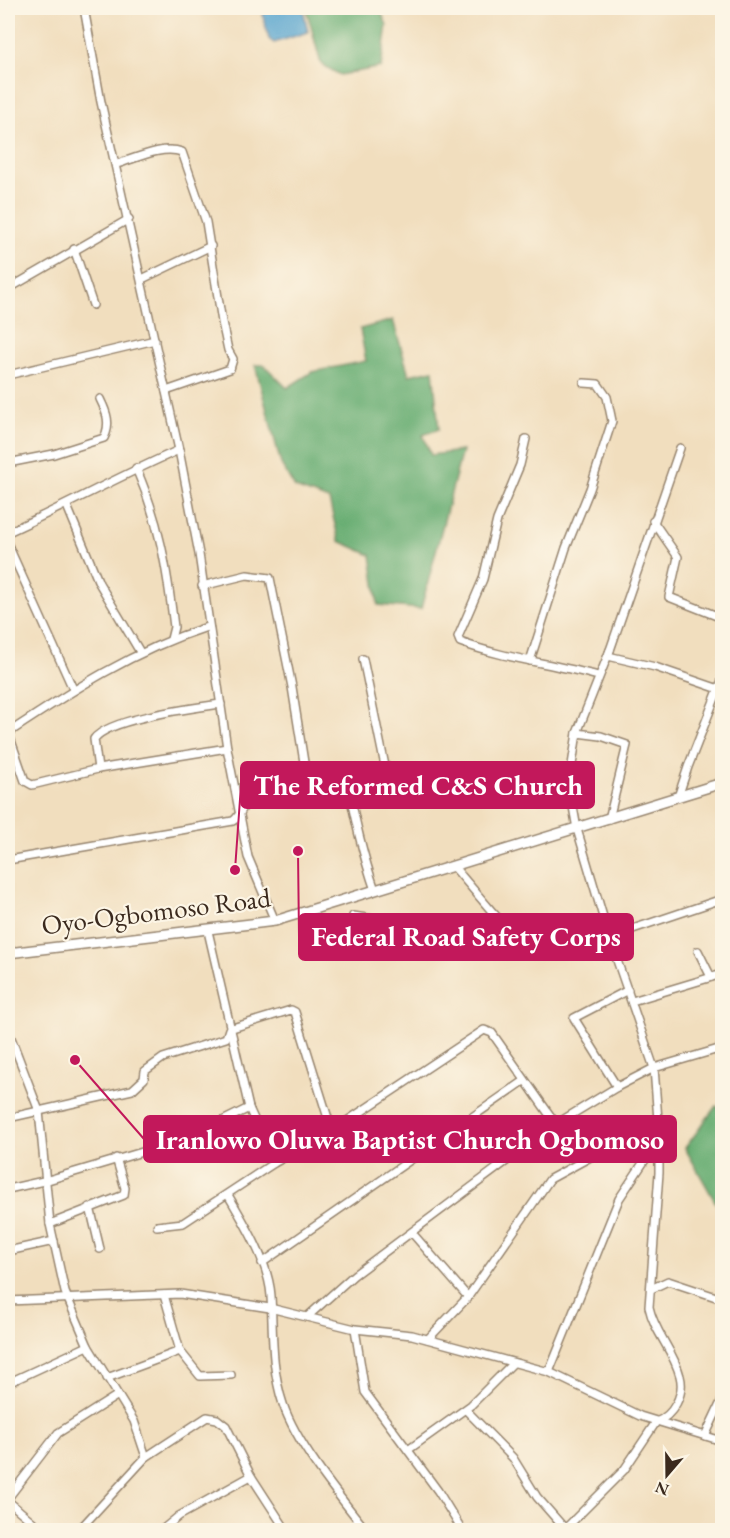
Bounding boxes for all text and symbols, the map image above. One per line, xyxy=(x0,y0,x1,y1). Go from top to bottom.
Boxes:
callout: The Reformed C&S Church xyxy=(241,762,594,808)
text: The Reformed C&S Church xyxy=(253,767,583,803)
street label: Oyo-Ogbomoso Road xyxy=(39,880,273,942)
callout: Federal Road Safety Corps xyxy=(299,914,633,960)
text: Federal Road Safety Corps xyxy=(311,918,621,954)
callout: Iranlowo Oluwa Baptist Church Ogbomoso xyxy=(144,1116,676,1162)
text: Iranlowo Oluwa Baptist Church Ogbomoso xyxy=(156,1121,664,1157)
north arrow xyxy=(637,1445,697,1505)
text: N xyxy=(652,1477,672,1501)

